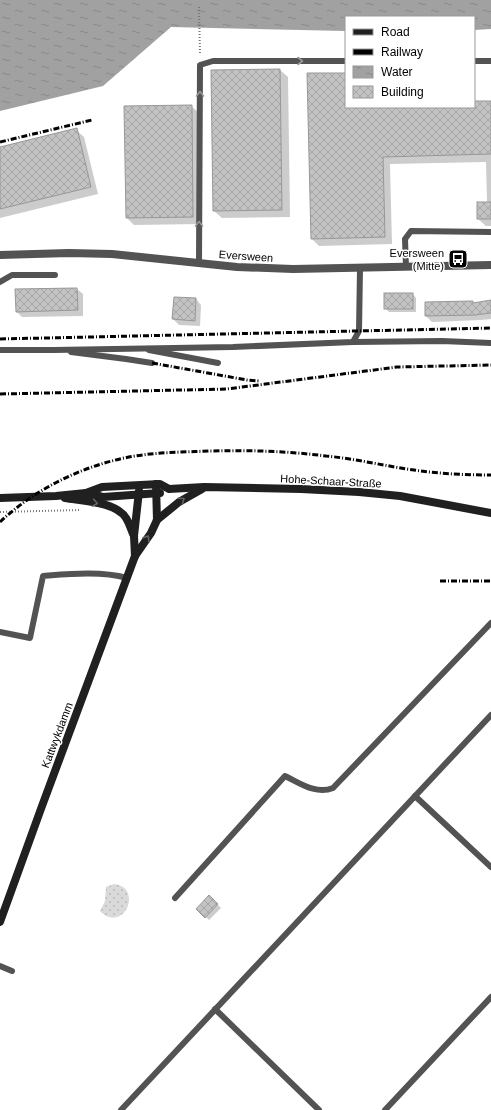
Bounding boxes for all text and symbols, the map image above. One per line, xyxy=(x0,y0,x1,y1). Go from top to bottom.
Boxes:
legend xyxy=(345,16,475,108)
text: Road xyxy=(381,25,410,39)
text: Railway xyxy=(381,45,423,59)
one-way arrow xyxy=(297,57,303,65)
text: Water xyxy=(381,65,413,79)
text: Building xyxy=(381,85,424,99)
one-way arrow xyxy=(196,91,204,97)
one-way arrow xyxy=(195,221,203,227)
place label: Eversween (Mitte) xyxy=(390,247,444,272)
street label: Eversween xyxy=(218,248,274,264)
bus stop icon: Eversween (Mitte) xyxy=(447,248,469,270)
street label: Hohe-Schaar-Straße xyxy=(280,472,382,490)
one-way arrow xyxy=(178,498,185,505)
one-way arrow xyxy=(92,499,98,507)
one-way arrow xyxy=(142,535,150,542)
street label: Kattwykdamm xyxy=(39,701,75,769)

